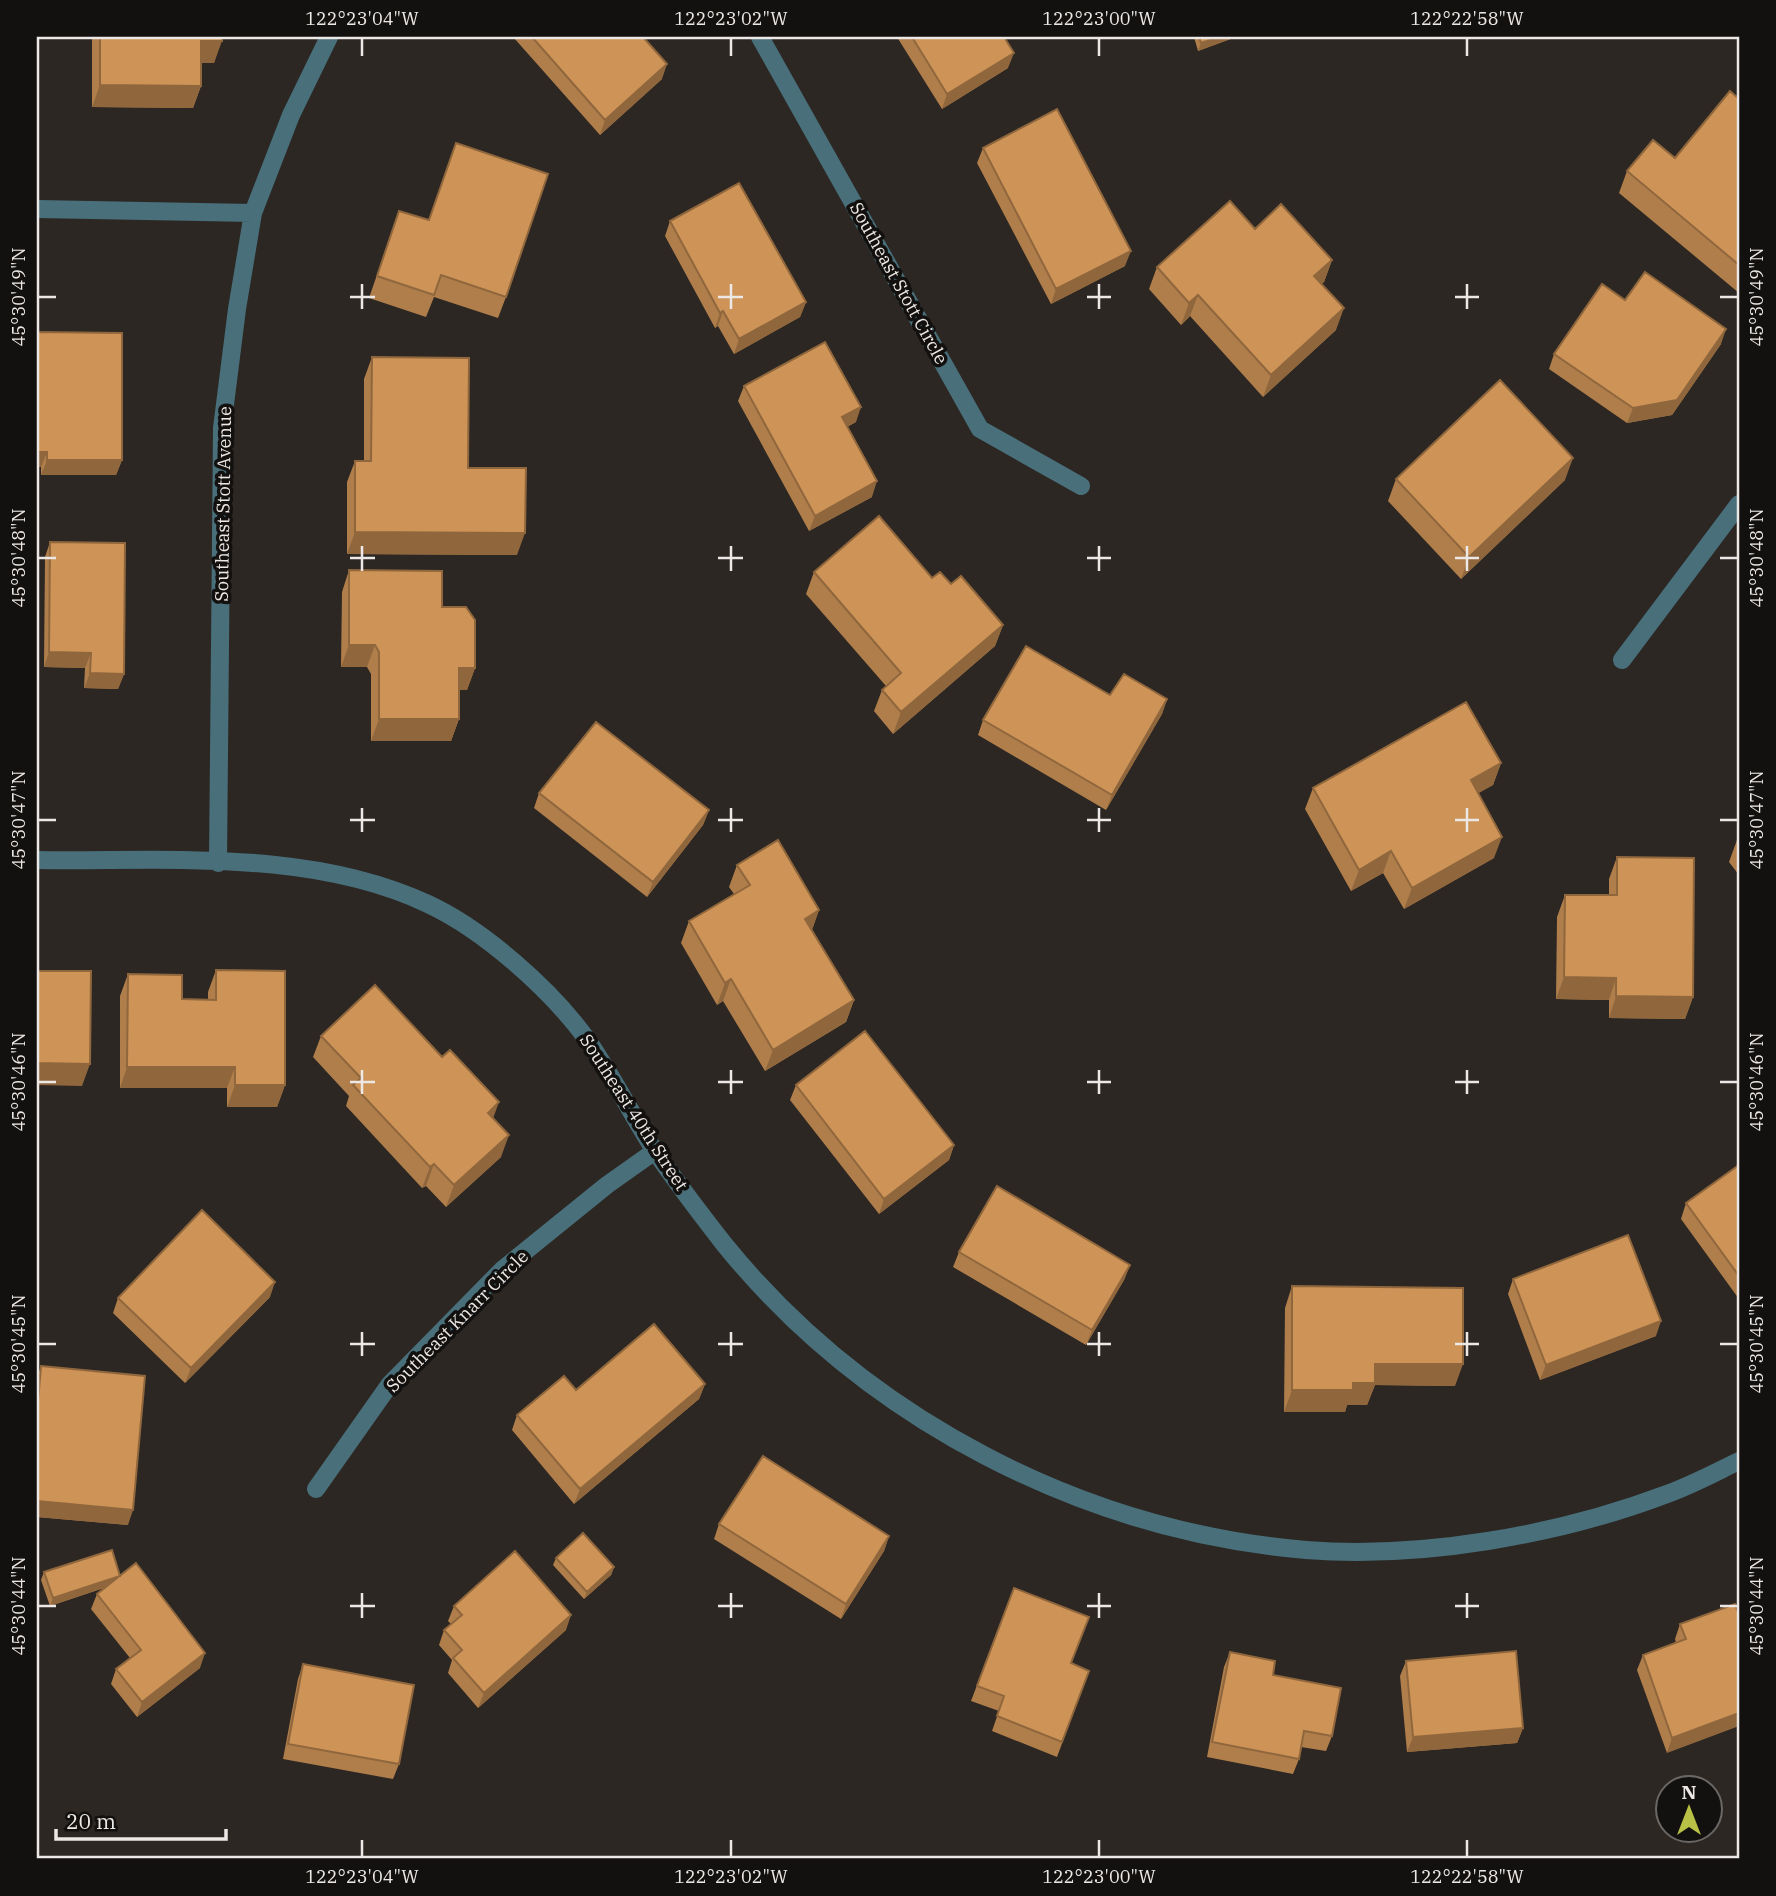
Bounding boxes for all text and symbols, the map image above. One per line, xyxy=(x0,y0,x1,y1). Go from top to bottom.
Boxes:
text: 122°23'04"W xyxy=(305,7,419,30)
text: 122°23'02"W xyxy=(674,7,788,30)
text: 122°23'00"W xyxy=(1042,7,1156,30)
text: 122°22'58"W xyxy=(1410,7,1524,30)
street label: Southeast Stott Circle xyxy=(845,198,953,368)
text: 45°30'49"N xyxy=(7,248,30,347)
text: 45°30'49"N xyxy=(1745,248,1768,347)
street label: Southeast Stott Avenue xyxy=(210,406,236,602)
text: 45°30'48"N xyxy=(7,509,30,608)
text: 45°30'48"N xyxy=(1745,509,1768,608)
text: 45°30'47"N xyxy=(7,771,30,870)
text: 45°30'47"N xyxy=(1745,771,1768,870)
street label: Southeast 40th Street xyxy=(575,1029,693,1195)
text: 45°30'46"N xyxy=(7,1033,30,1132)
text: 45°30'46"N xyxy=(1745,1033,1768,1132)
street label: Southeast Knarr Circle xyxy=(381,1245,533,1397)
text: 45°30'45"N xyxy=(7,1295,30,1394)
text: 45°30'45"N xyxy=(1745,1295,1768,1394)
text: 45°30'44"N xyxy=(7,1557,30,1656)
text: 45°30'44"N xyxy=(1745,1557,1768,1656)
north arrow xyxy=(1654,1773,1724,1843)
text: N xyxy=(1681,1780,1697,1804)
scale bar xyxy=(56,1798,226,1842)
text: 20 m xyxy=(66,1807,116,1835)
text: 122°23'04"W xyxy=(305,1865,419,1888)
text: 122°23'02"W xyxy=(674,1865,788,1888)
text: 122°23'00"W xyxy=(1042,1865,1156,1888)
text: 122°22'58"W xyxy=(1410,1865,1524,1888)

